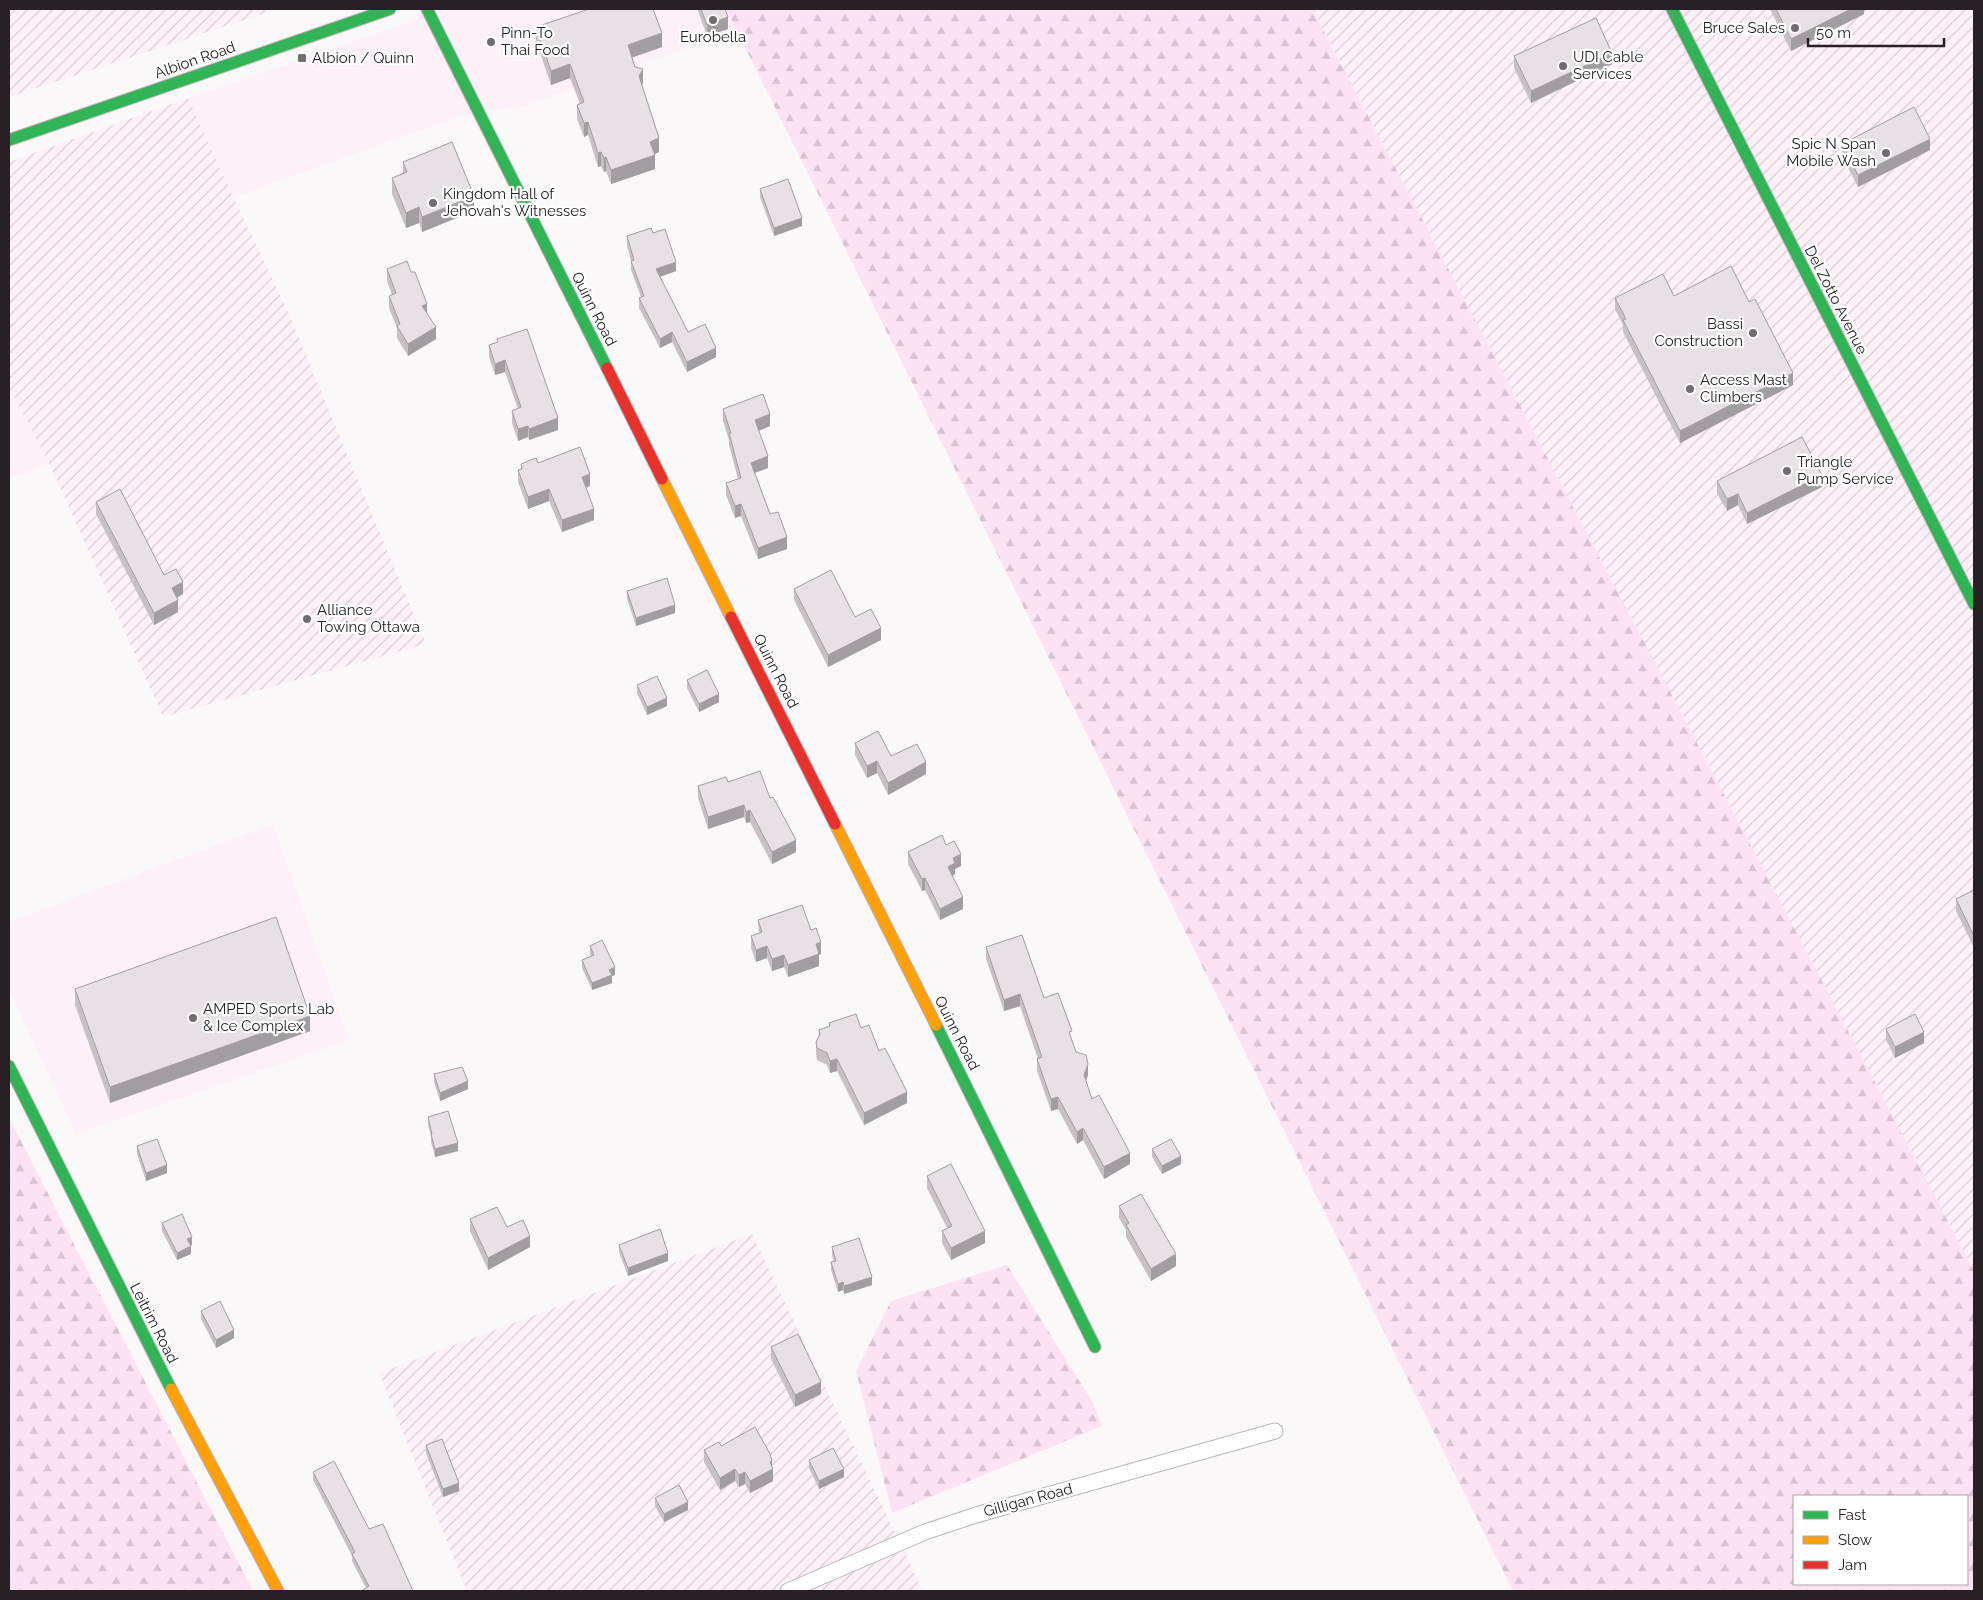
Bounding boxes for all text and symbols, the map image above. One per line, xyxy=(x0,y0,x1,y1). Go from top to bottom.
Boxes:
marker: Eurobella xyxy=(707,14,719,26)
scale bar xyxy=(1808,15,1944,47)
place label: Bruce Sales xyxy=(1703,19,1785,37)
marker: Bruce Sales xyxy=(1789,22,1801,34)
place label: Pinn-To Thai Food xyxy=(501,24,570,59)
text: 50 m xyxy=(1816,24,1851,42)
place label: Eurobella xyxy=(680,28,746,46)
marker: Pinn-To Thai Food xyxy=(485,36,497,48)
street label: Albion Road xyxy=(152,38,238,82)
place label: UDI Cable Services xyxy=(1573,48,1643,83)
place label: Albion / Quinn xyxy=(312,49,414,67)
marker: Albion / Quinn xyxy=(296,52,308,64)
marker: UDI Cable Services xyxy=(1557,60,1569,72)
place label: Spic N Span Mobile Wash xyxy=(1786,135,1876,170)
marker: Spic N Span Mobile Wash xyxy=(1880,147,1892,159)
place label: Kingdom Hall of Jehovah's Witnesses xyxy=(443,185,586,220)
marker: Kingdom Hall of Jehovah's Witnesses xyxy=(427,197,439,209)
street label: Del Zotto Avenue xyxy=(1801,243,1871,358)
street label: Quinn Road xyxy=(568,269,620,349)
place label: Bassi Construction xyxy=(1654,315,1743,350)
marker: Bassi Construction xyxy=(1747,327,1759,339)
place label: Access Mast Climbers xyxy=(1700,371,1787,406)
marker: Access Mast Climbers xyxy=(1684,383,1696,395)
place label: Triangle Pump Service xyxy=(1797,453,1894,488)
marker: Triangle Pump Service xyxy=(1781,465,1793,477)
place label: Alliance Towing Ottawa xyxy=(317,601,420,636)
marker: Alliance Towing Ottawa xyxy=(301,613,313,625)
street label: Quinn Road xyxy=(750,631,802,711)
street label: Quinn Road xyxy=(931,993,983,1073)
place label: AMPED Sports Lab & Ice Complex xyxy=(203,1000,334,1035)
marker: AMPED Sports Lab & Ice Complex xyxy=(187,1012,199,1024)
street label: Leitrim Road xyxy=(126,1280,182,1366)
street label: Gilligan Road xyxy=(982,1479,1074,1521)
legend xyxy=(1793,1495,1968,1585)
text: Fast xyxy=(1838,1506,1866,1524)
text: Slow xyxy=(1838,1531,1872,1549)
text: Jam xyxy=(1838,1556,1867,1574)

